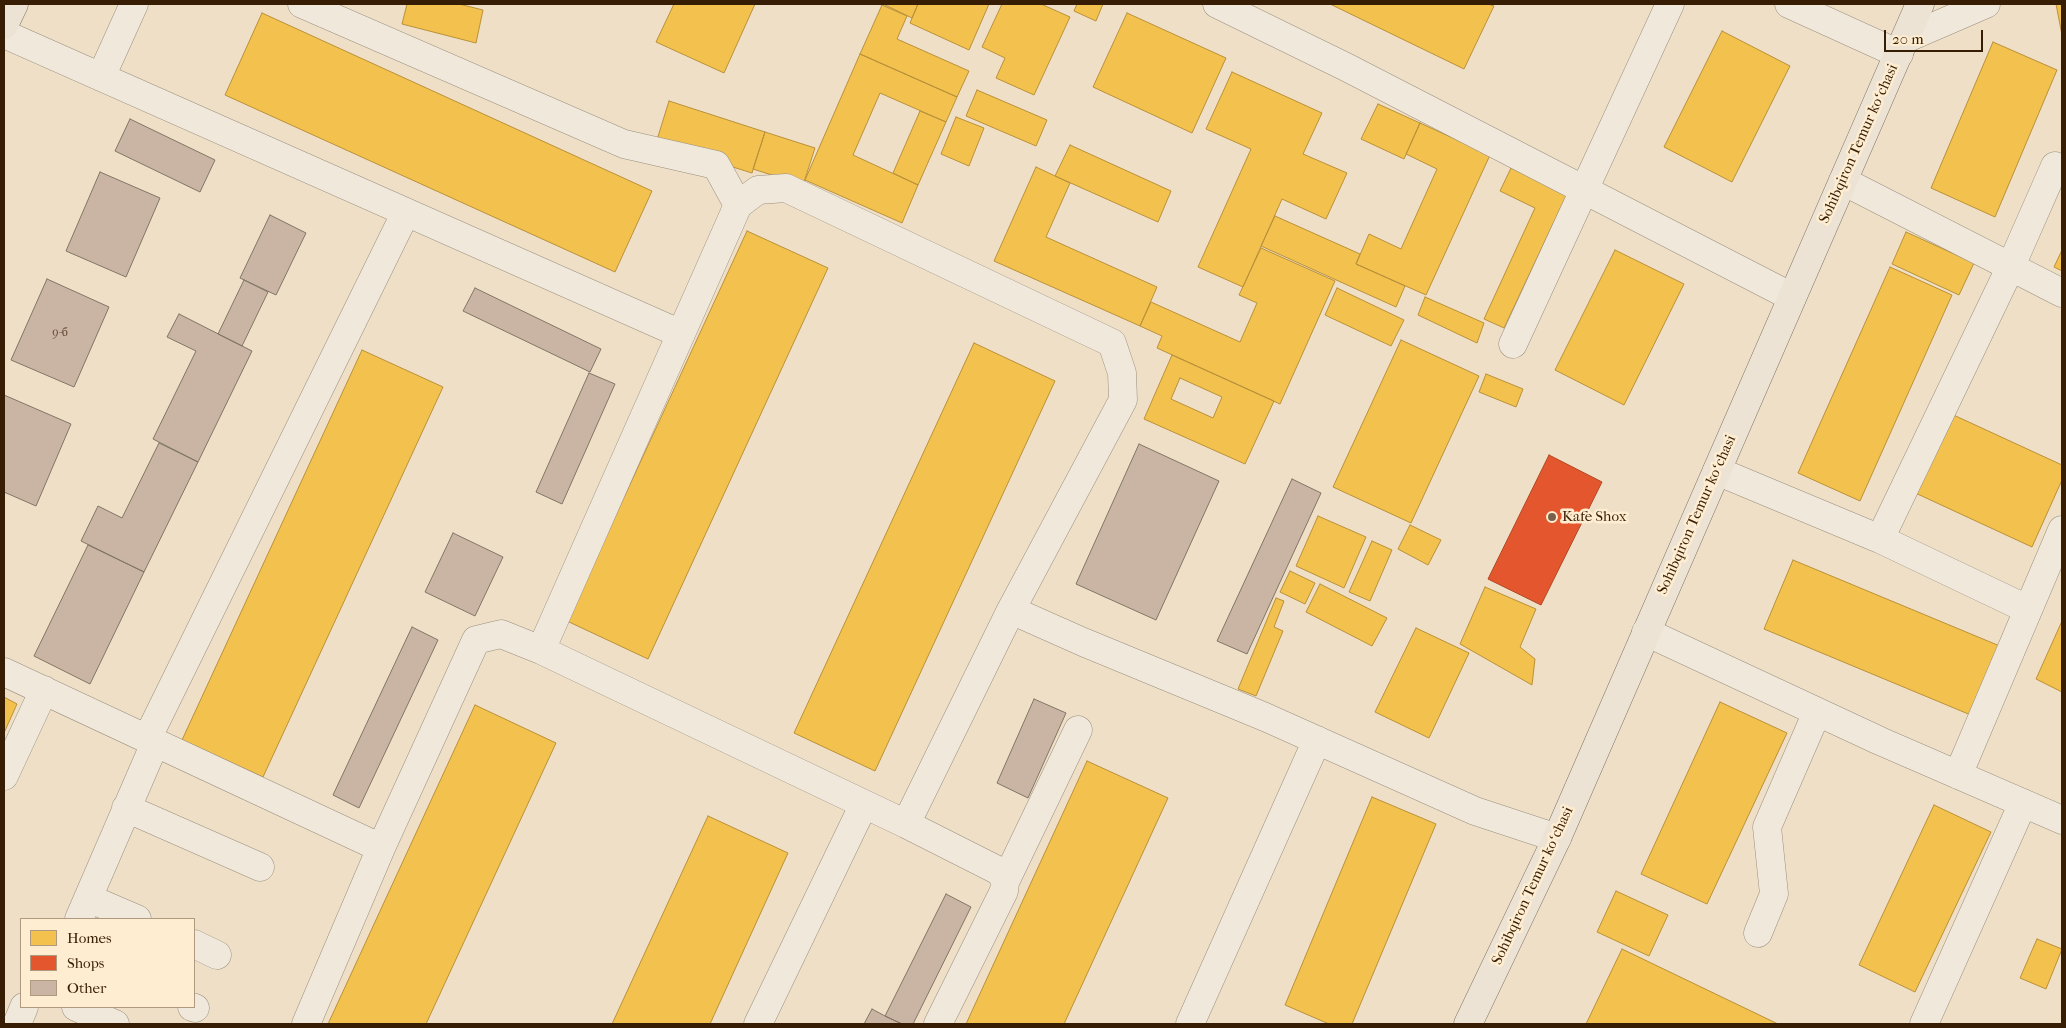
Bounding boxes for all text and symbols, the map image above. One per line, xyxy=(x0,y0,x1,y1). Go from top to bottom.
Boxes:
scale bar xyxy=(1886,20,1985,52)
text: 20 m xyxy=(1892,30,1924,48)
street label: Sohibqiron Temur koʻchasi xyxy=(1816,62,1902,226)
house number: 9-б xyxy=(52,326,68,340)
street label: Sohibqiron Temur koʻchasi xyxy=(1654,433,1740,597)
place label: Kafe Shox xyxy=(1562,508,1627,526)
marker: Kafe Shox xyxy=(1546,511,1558,523)
street label: Sohibqiron Temur koʻchasi xyxy=(1488,804,1578,968)
legend xyxy=(20,918,195,1008)
text: Homes xyxy=(67,929,112,947)
text: Shops xyxy=(67,954,104,972)
text: Other xyxy=(67,979,106,997)

